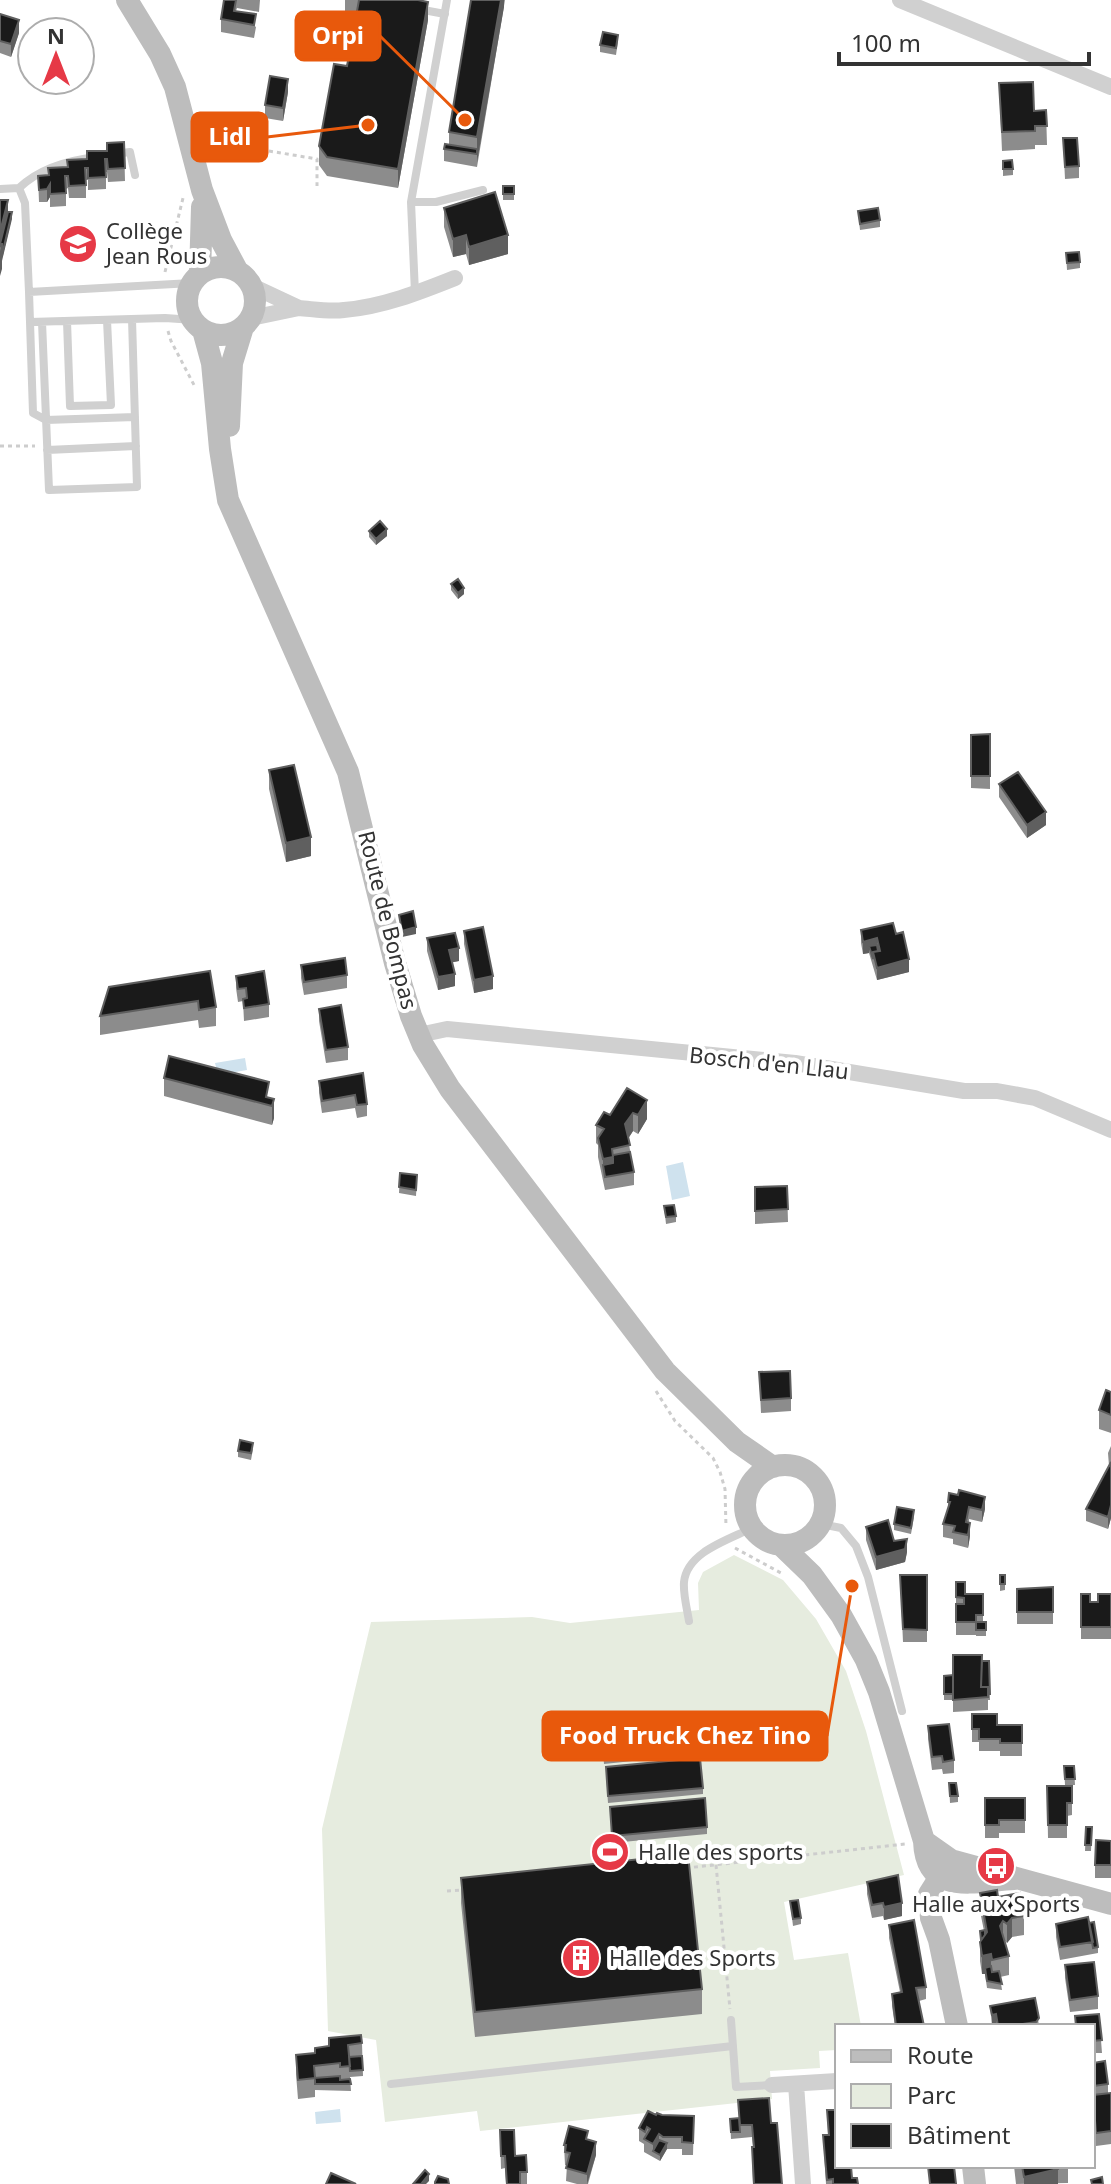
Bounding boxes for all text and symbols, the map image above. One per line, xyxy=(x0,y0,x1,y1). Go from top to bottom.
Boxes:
callout: Orpi xyxy=(296,12,380,60)
north arrow xyxy=(16,16,96,96)
scale bar xyxy=(839,16,1089,66)
text: Orpi xyxy=(312,18,364,51)
text: N xyxy=(47,20,65,50)
text: 100 m xyxy=(851,26,921,59)
callout: Lidl xyxy=(192,113,267,161)
text: Lidl xyxy=(209,119,251,152)
place label: Collège Jean Rous xyxy=(104,215,207,270)
school or university icon: Collège Jean Rous xyxy=(57,223,99,265)
street label: Route de Bompas xyxy=(352,827,426,1012)
street label: Bosch d'en Llau xyxy=(688,1039,850,1085)
callout: Food Truck Chez Tino xyxy=(543,1712,827,1760)
text: Food Truck Chez Tino xyxy=(559,1718,811,1751)
sports icon: Halle des sports xyxy=(589,1831,631,1873)
place label: Halle des sports xyxy=(638,1836,803,1866)
bus stop icon: Halle aux Sports xyxy=(975,1845,1017,1887)
place label: Halle aux Sports xyxy=(912,1888,1080,1918)
building icon: Halle des Sports xyxy=(560,1937,602,1979)
place label: Halle des Sports xyxy=(609,1942,776,1972)
legend xyxy=(835,2024,1095,2168)
text: Route xyxy=(907,2038,973,2071)
text: Parc xyxy=(907,2078,956,2111)
text: Bâtiment xyxy=(907,2118,1011,2151)

